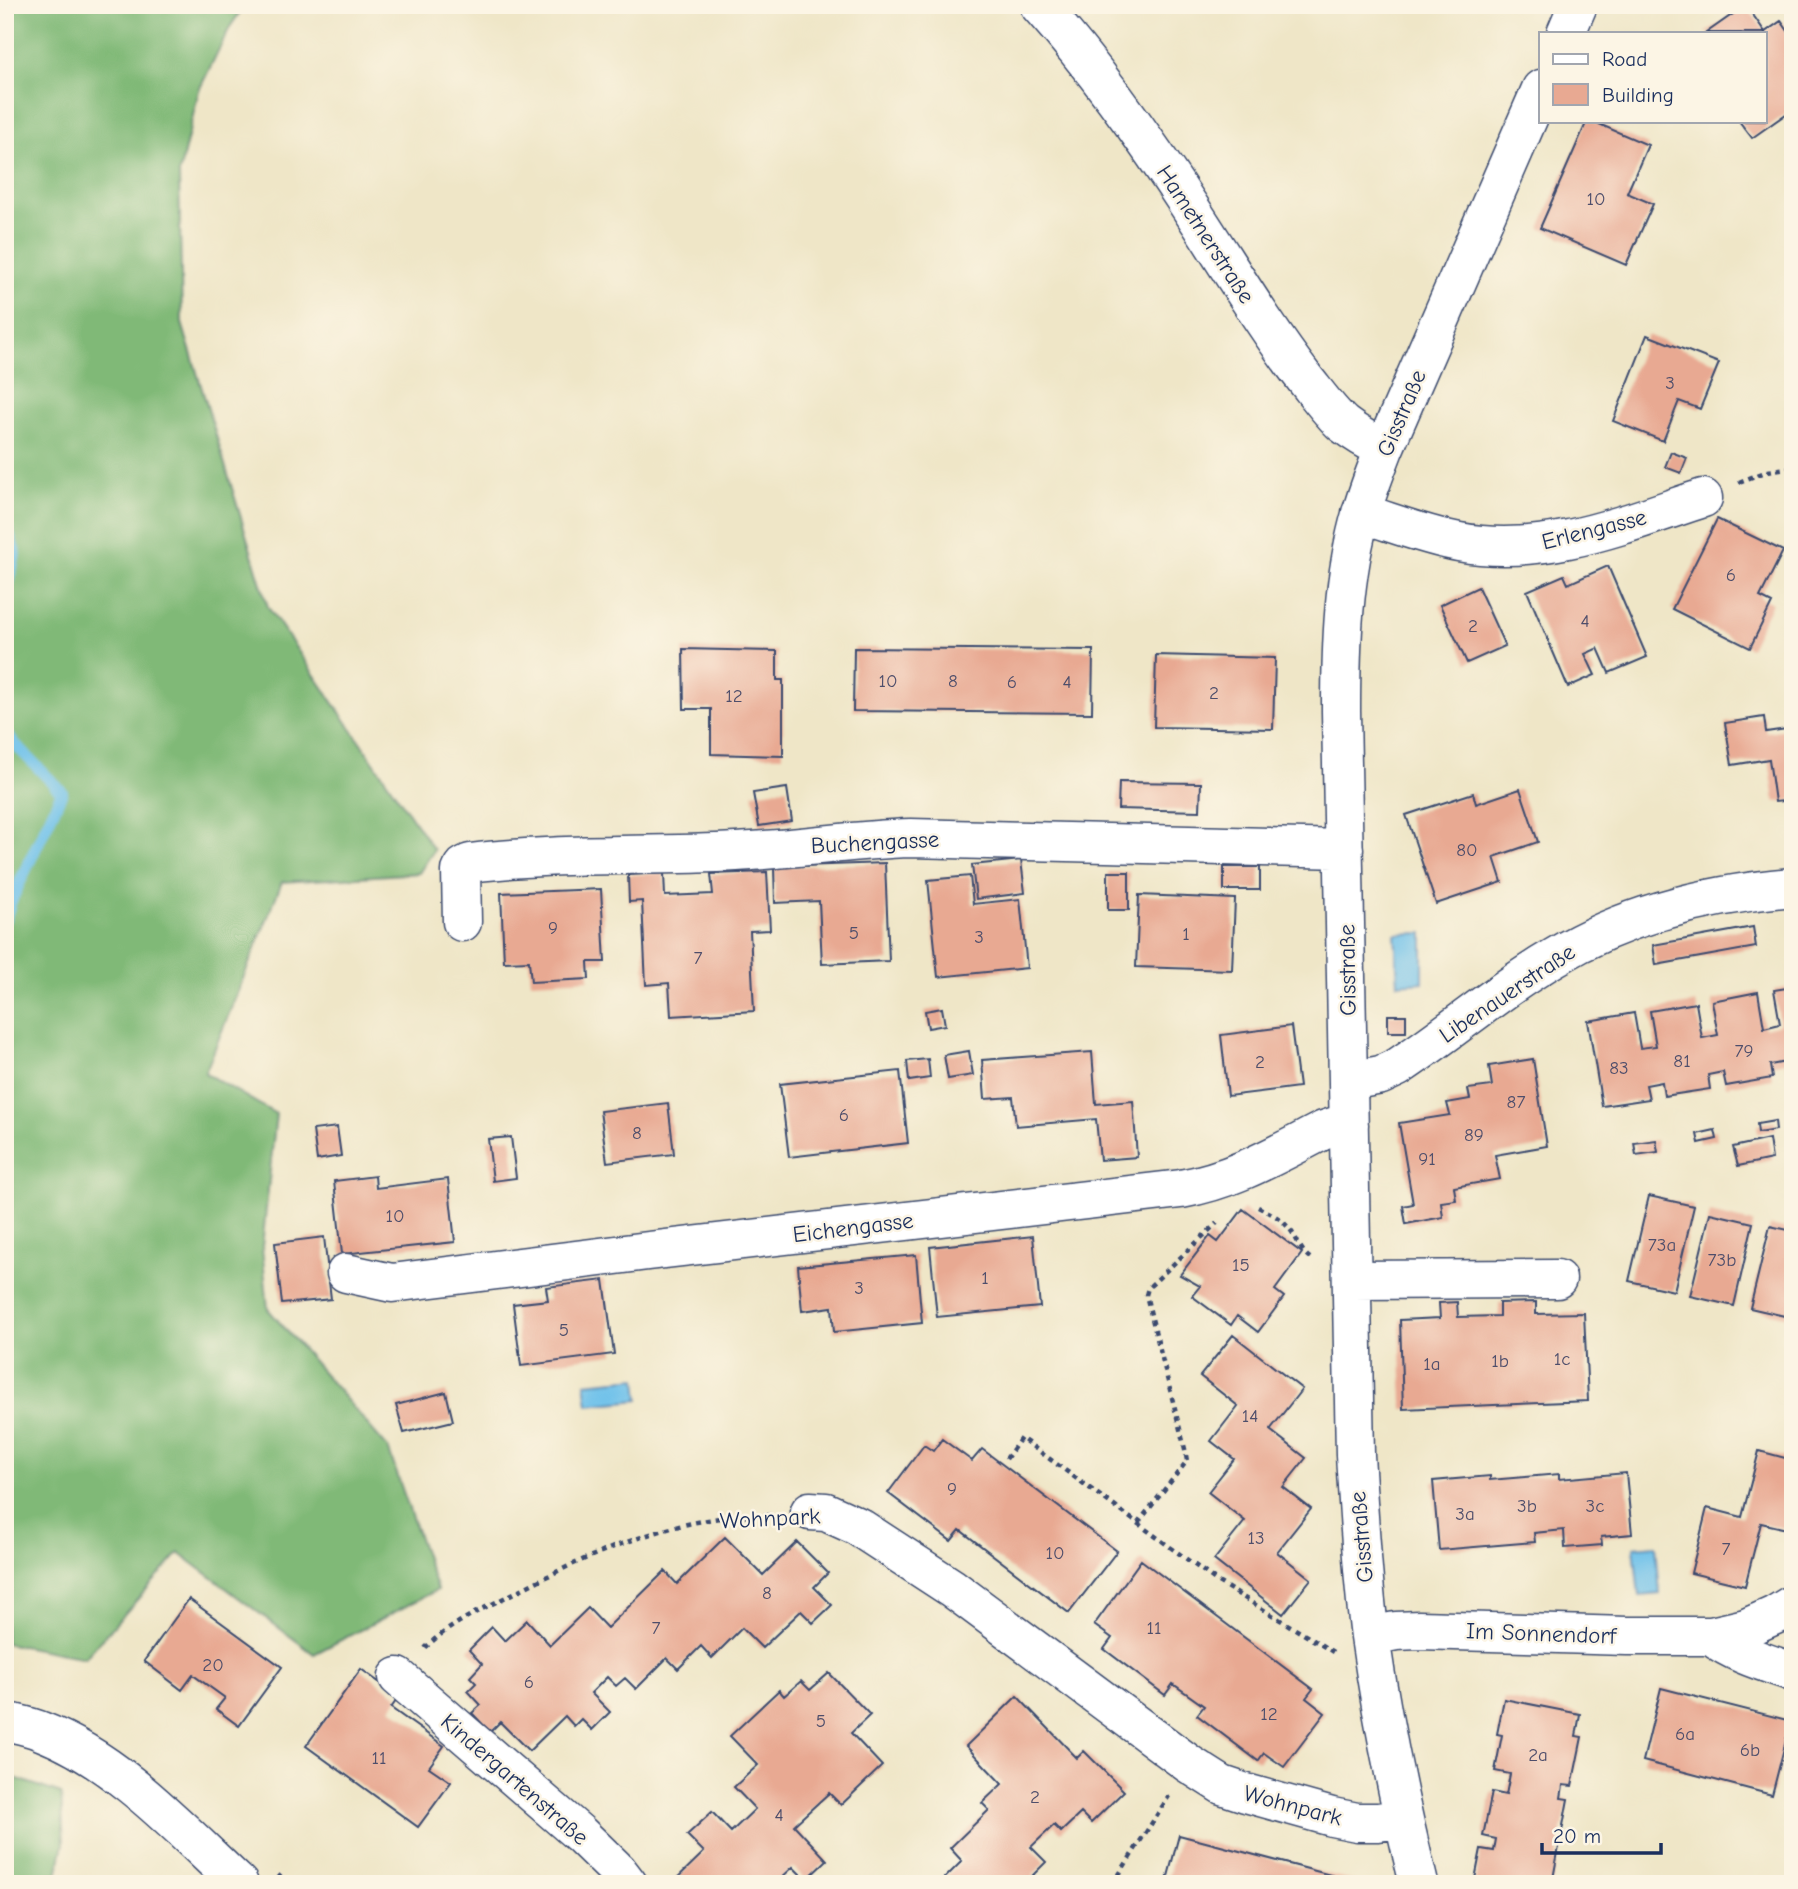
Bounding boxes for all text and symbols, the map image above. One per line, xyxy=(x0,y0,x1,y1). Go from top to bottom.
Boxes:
legend xyxy=(1539,32,1766,122)
text: Road xyxy=(1602,47,1647,71)
text: Building xyxy=(1602,83,1674,107)
street label: Hametnerstraße xyxy=(1151,160,1260,308)
house number: 10 xyxy=(1586,188,1606,210)
street label: Gisstraße xyxy=(1371,366,1432,461)
house number: 3 xyxy=(1665,372,1675,394)
street label: Erlengasse xyxy=(1539,503,1649,556)
house number: 6 xyxy=(1726,564,1736,586)
house number: 4 xyxy=(1580,610,1590,632)
house number: 2 xyxy=(1468,615,1478,637)
house number: 10 xyxy=(878,670,898,692)
house number: 8 xyxy=(948,670,958,692)
house number: 6 xyxy=(1007,671,1017,693)
house number: 4 xyxy=(1062,671,1072,693)
house number: 2 xyxy=(1209,682,1219,704)
house number: 12 xyxy=(725,685,743,707)
street label: Buchengasse xyxy=(810,826,940,859)
house number: 80 xyxy=(1456,839,1478,861)
house number: 9 xyxy=(548,917,558,939)
house number: 5 xyxy=(849,922,859,944)
house number: 1 xyxy=(1182,923,1190,945)
street label: Gisstraße xyxy=(1333,924,1362,1016)
house number: 3 xyxy=(974,926,984,948)
street label: Libenauerstraße xyxy=(1434,938,1580,1049)
house number: 7 xyxy=(694,947,703,969)
house number: 79 xyxy=(1734,1040,1754,1062)
house number: 81 xyxy=(1673,1050,1691,1072)
house number: 2 xyxy=(1255,1051,1265,1073)
house number: 83 xyxy=(1609,1057,1629,1079)
house number: 87 xyxy=(1507,1091,1525,1113)
house number: 6 xyxy=(839,1104,849,1126)
house number: 8 xyxy=(632,1122,642,1144)
house number: 89 xyxy=(1464,1124,1484,1146)
house number: 91 xyxy=(1418,1148,1436,1170)
house number: 10 xyxy=(385,1205,405,1227)
street label: Eichengasse xyxy=(791,1207,915,1248)
house number: 73a xyxy=(1648,1234,1676,1256)
house number: 73b xyxy=(1708,1249,1736,1271)
house number: 15 xyxy=(1232,1254,1250,1276)
house number: 1 xyxy=(981,1267,989,1289)
house number: 3 xyxy=(854,1277,864,1299)
house number: 5 xyxy=(559,1319,569,1341)
house number: 1c xyxy=(1554,1348,1570,1370)
house number: 1b xyxy=(1491,1350,1509,1372)
house number: 1a xyxy=(1423,1353,1441,1375)
house number: 14 xyxy=(1242,1405,1258,1427)
house number: 9 xyxy=(947,1478,957,1500)
street label: Gisstraße xyxy=(1344,1490,1379,1584)
house number: 3b xyxy=(1517,1495,1537,1517)
house number: 3c xyxy=(1586,1495,1604,1517)
street label: Wohnpark xyxy=(719,1502,821,1535)
house number: 3a xyxy=(1455,1503,1475,1525)
house number: 13 xyxy=(1247,1527,1265,1549)
house number: 7 xyxy=(1722,1538,1731,1560)
house number: 10 xyxy=(1045,1542,1065,1564)
house number: 8 xyxy=(762,1582,772,1604)
house number: 7 xyxy=(652,1617,661,1639)
house number: 11 xyxy=(1146,1617,1162,1639)
street label: Im Sonnendorf xyxy=(1465,1617,1618,1650)
house number: 20 xyxy=(202,1654,224,1676)
house number: 6 xyxy=(524,1671,534,1693)
house number: 12 xyxy=(1260,1703,1278,1725)
street label: Kindergartenstraße xyxy=(435,1708,594,1851)
house number: 5 xyxy=(816,1710,826,1732)
house number: 6a xyxy=(1675,1723,1695,1745)
house number: 6b xyxy=(1740,1739,1760,1761)
house number: 2a xyxy=(1528,1744,1548,1766)
house number: 11 xyxy=(371,1747,387,1769)
street label: Wohnpark xyxy=(1241,1779,1345,1832)
house number: 2 xyxy=(1030,1786,1040,1808)
house number: 4 xyxy=(774,1804,784,1826)
scale bar xyxy=(1542,1812,1661,1856)
text: 20 m xyxy=(1553,1824,1601,1848)

